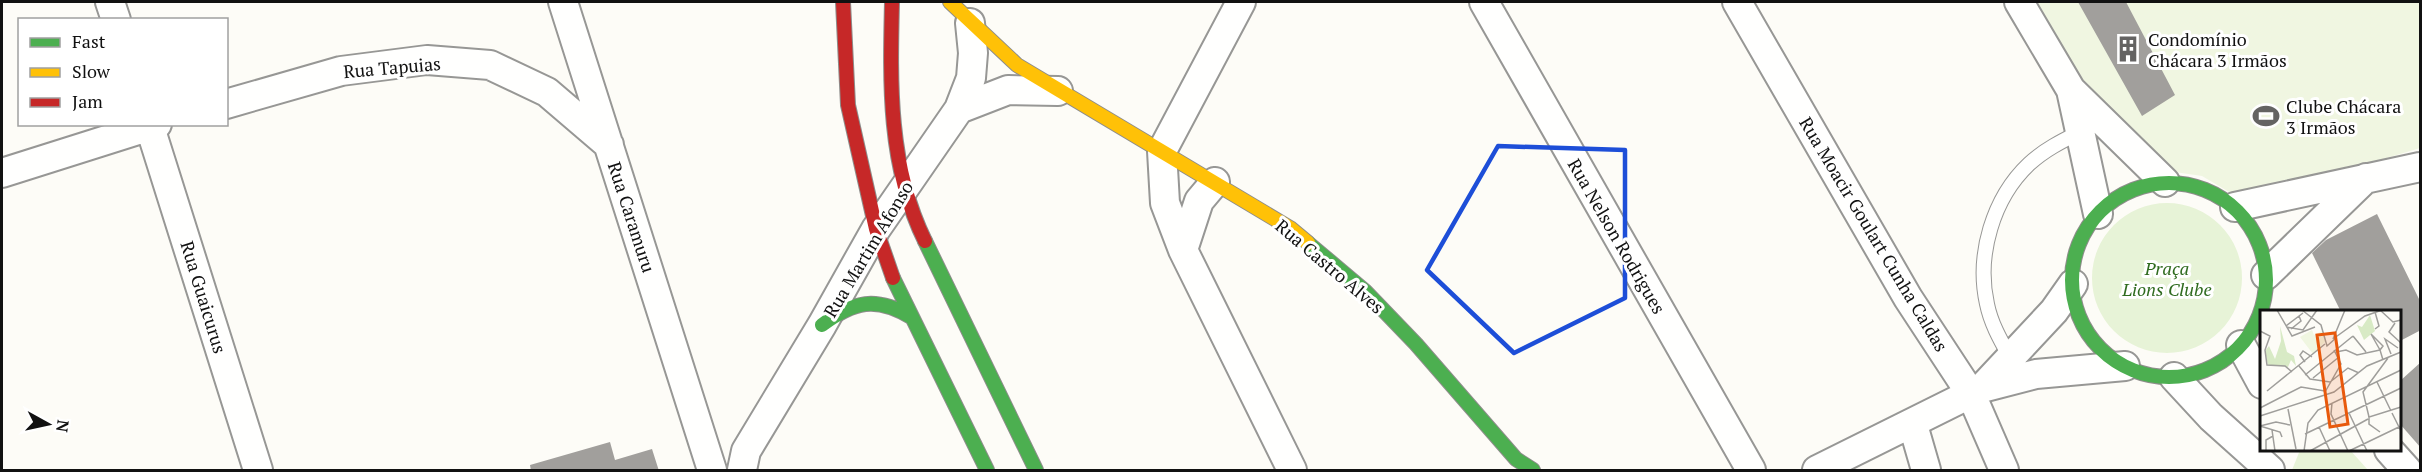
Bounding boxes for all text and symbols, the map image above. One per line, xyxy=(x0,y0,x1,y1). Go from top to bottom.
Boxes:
legend xyxy=(18,18,228,126)
place label: Condomínio Chácara 3 Irmãos xyxy=(2148,27,2287,72)
text: Fast xyxy=(72,29,106,53)
building icon: Condomínio Chácara 3 Irmãos xyxy=(2113,34,2143,64)
street label: Rua Tapuias xyxy=(342,51,442,83)
text: Slow xyxy=(72,59,111,83)
text: Jam xyxy=(72,89,103,113)
place label: Clube Chácara 3 Irmãos xyxy=(2286,94,2401,139)
sports icon: Clube Chácara 3 Irmãos xyxy=(2251,101,2281,131)
street label: Rua Moacir Goulart Cunha Caldas xyxy=(1794,112,1954,356)
street label: Rua Nelson Rodrigues xyxy=(1563,154,1671,318)
street label: Rua Caramuru xyxy=(603,159,661,275)
street label: Rua Martim Afonso xyxy=(818,176,918,322)
street label: Rua Castro Alves xyxy=(1271,214,1389,318)
street label: Rua Guaicurus xyxy=(176,238,232,356)
park label: Praça Lions Clube xyxy=(2121,256,2212,301)
inset map xyxy=(2260,310,2401,451)
north arrow xyxy=(18,394,78,454)
text: N xyxy=(51,419,75,434)

